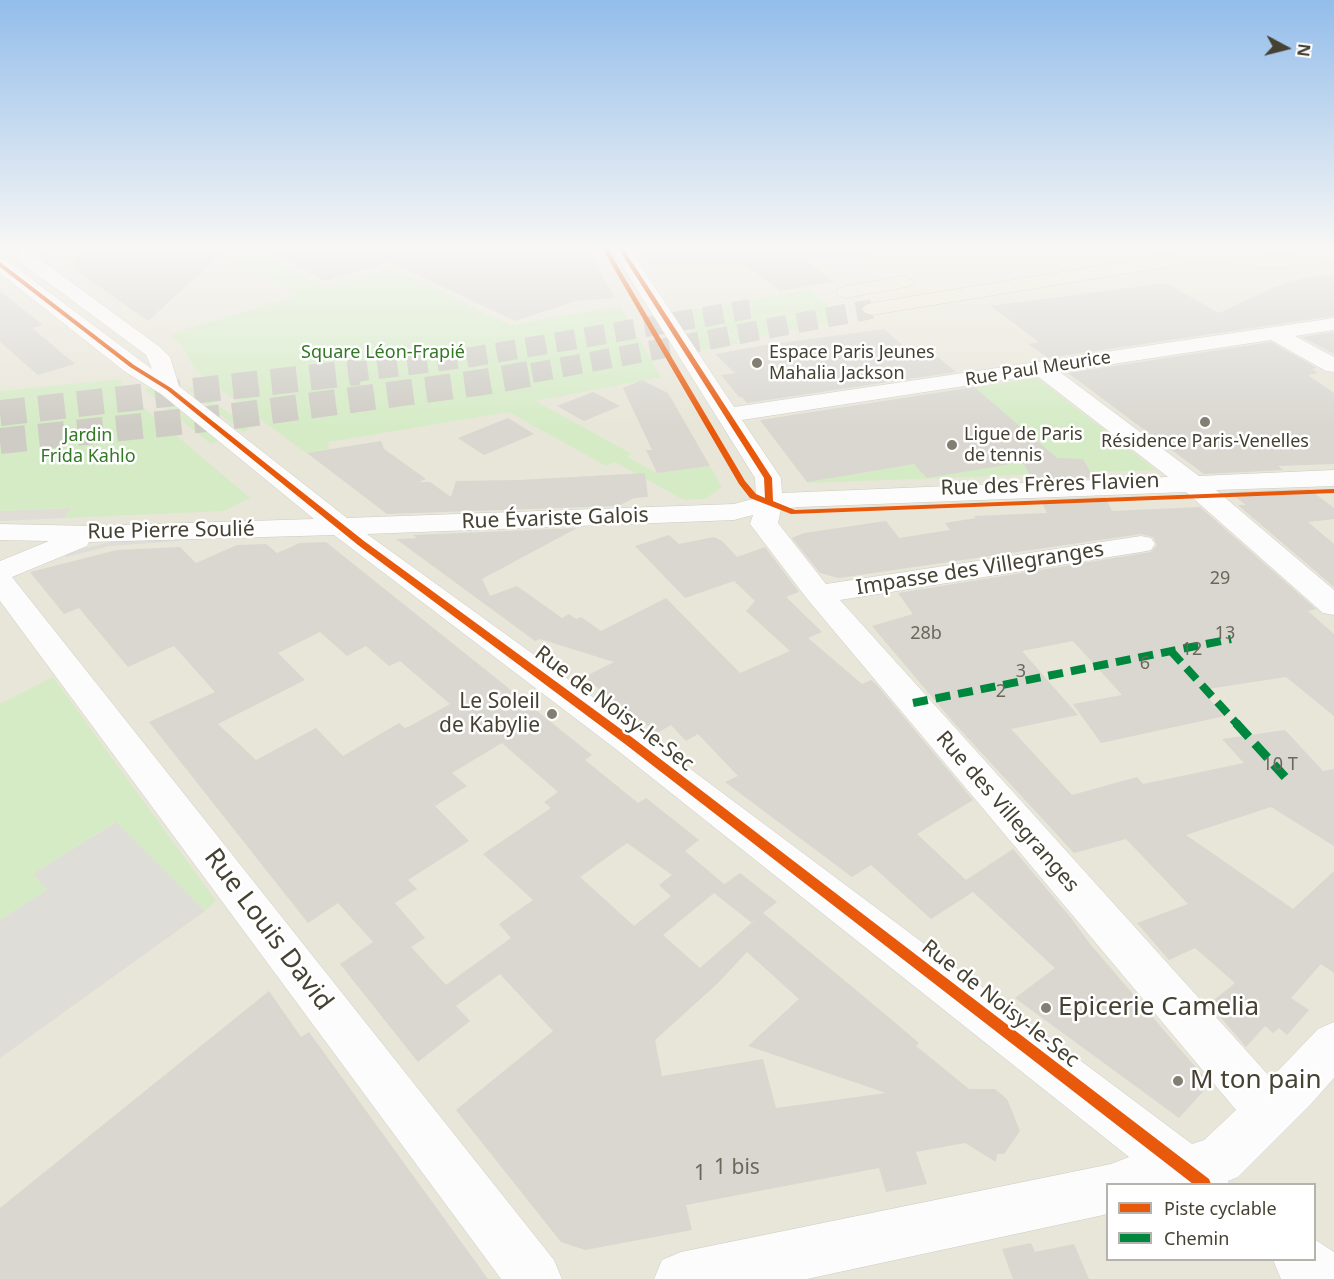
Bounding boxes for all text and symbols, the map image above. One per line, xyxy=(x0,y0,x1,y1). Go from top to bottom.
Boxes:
north arrow xyxy=(1256,18,1316,78)
text: N xyxy=(1292,42,1316,58)
park label: Square Léon-Frapié xyxy=(301,342,465,364)
place label: Espace Paris Jeunes Mahalia Jackson xyxy=(769,342,935,385)
street label: Rue Paul Meurice xyxy=(964,347,1112,391)
marker: Espace Paris Jeunes Mahalia Jackson xyxy=(750,356,764,370)
marker: Résidence Paris-Venelles xyxy=(1198,415,1212,429)
place label: Ligue de Paris de tennis xyxy=(964,424,1083,466)
park label: Jardin Frida Kahlo xyxy=(40,425,136,468)
place label: Résidence Paris-Venelles xyxy=(1101,431,1309,453)
marker: Ligue de Paris de tennis xyxy=(945,438,959,452)
street label: Rue des Frères Flavien xyxy=(940,469,1160,501)
street label: Rue Évariste Galois xyxy=(461,503,649,535)
street label: Rue Pierre Soulié xyxy=(87,517,255,545)
street label: Impasse des Villegranges xyxy=(854,537,1106,601)
house number: 29 xyxy=(1210,568,1230,590)
house number: 28b xyxy=(910,623,942,645)
house number: 13 xyxy=(1215,623,1235,645)
house number: 12 xyxy=(1182,639,1202,661)
street label: Rue de Noisy-le-Sec xyxy=(529,641,699,777)
house number: 6 xyxy=(1140,653,1150,675)
house number: 3 xyxy=(1016,661,1026,683)
house number: 2 xyxy=(996,681,1006,703)
place label: Le Soleil de Kabylie xyxy=(439,689,540,739)
marker: Le Soleil de Kabylie xyxy=(545,707,559,721)
street label: Rue des Villegranges xyxy=(930,726,1084,898)
house number: 10 T xyxy=(1262,754,1298,776)
street label: Rue Louis David xyxy=(197,843,339,1017)
street label: Rue de Noisy-le-Sec xyxy=(916,935,1084,1073)
place label: Epicerie Camelia xyxy=(1058,992,1259,1024)
marker: Epicerie Camelia xyxy=(1039,1001,1053,1015)
place label: M ton pain xyxy=(1190,1065,1322,1097)
marker: M ton pain xyxy=(1171,1074,1185,1088)
house number: 1 bis xyxy=(714,1155,760,1181)
house number: 1 xyxy=(694,1161,706,1187)
legend xyxy=(1106,1183,1316,1261)
text: Piste cyclable xyxy=(1164,1196,1277,1220)
text: Chemin xyxy=(1164,1226,1229,1250)

